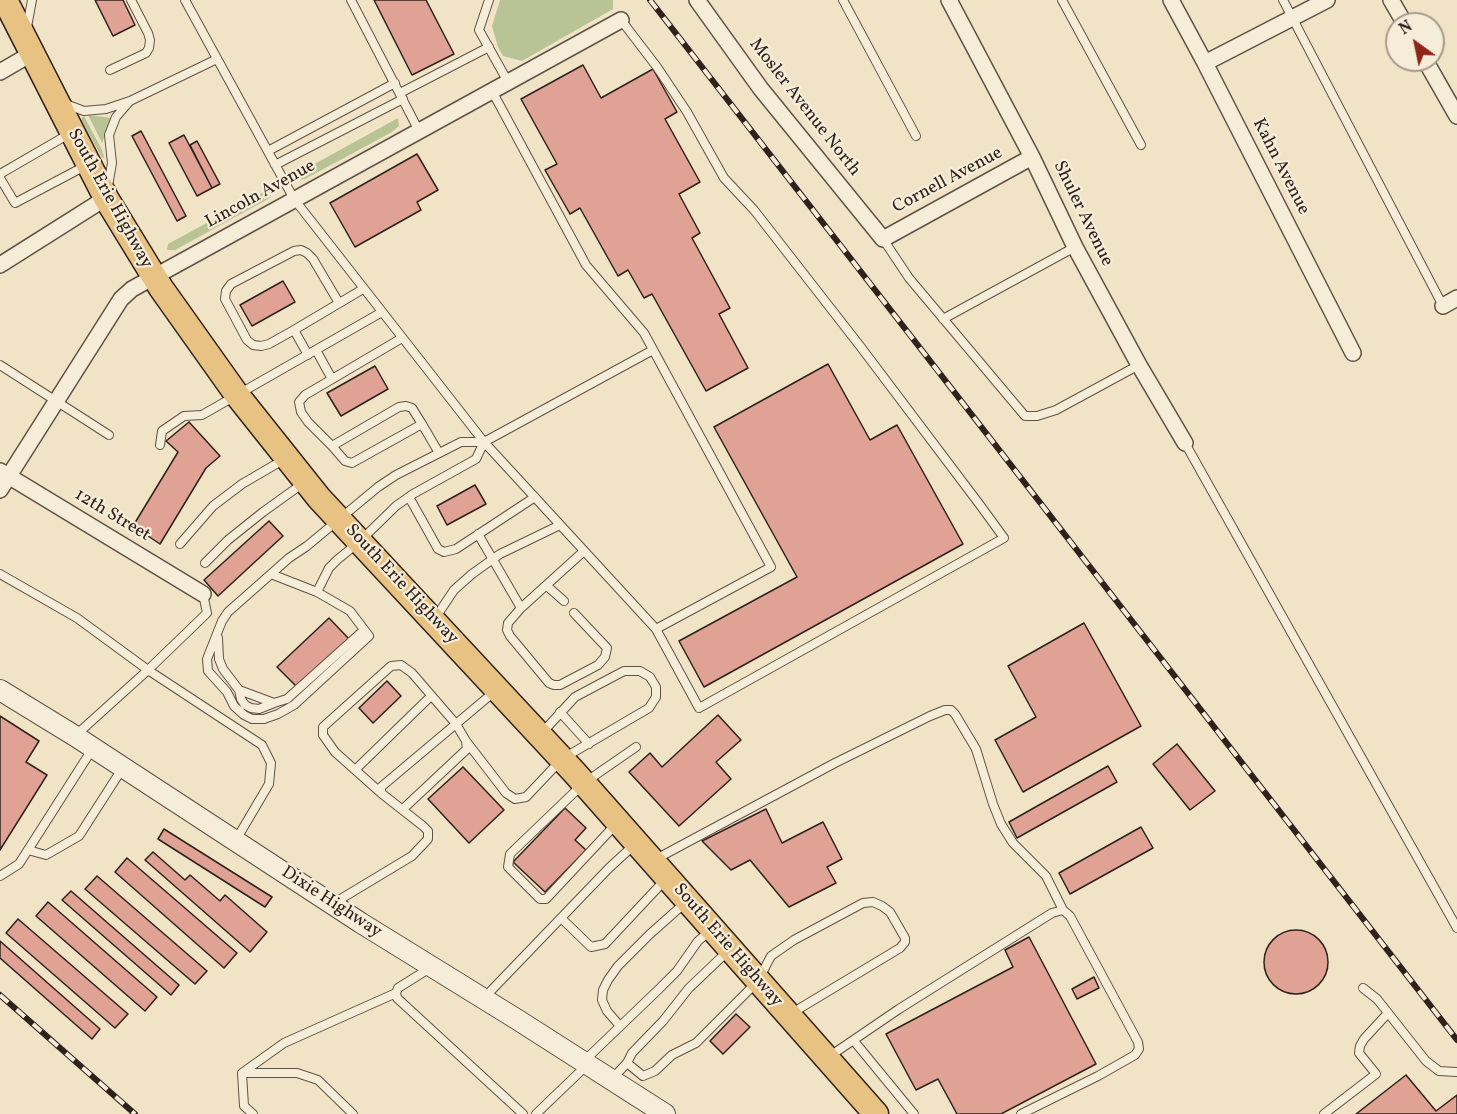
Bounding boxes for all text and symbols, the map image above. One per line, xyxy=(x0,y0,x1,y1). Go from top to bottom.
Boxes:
north arrow xyxy=(1385,12,1445,72)
text: N xyxy=(1395,16,1417,41)
street label: Mosler Avenue North xyxy=(744,35,864,181)
street label: Kahn Avenue xyxy=(1247,115,1313,219)
street label: South Erie Highway xyxy=(62,125,156,273)
street label: Cornell Avenue xyxy=(889,143,1007,219)
street label: Lincoln Avenue xyxy=(202,156,320,234)
street label: Shuler Avenue xyxy=(1047,158,1117,270)
street label: 12th Street xyxy=(70,485,154,547)
street label: South Erie Highway xyxy=(340,520,462,650)
street label: Dixie Highway xyxy=(277,862,385,944)
street label: South Erie Highway xyxy=(668,880,786,1012)

